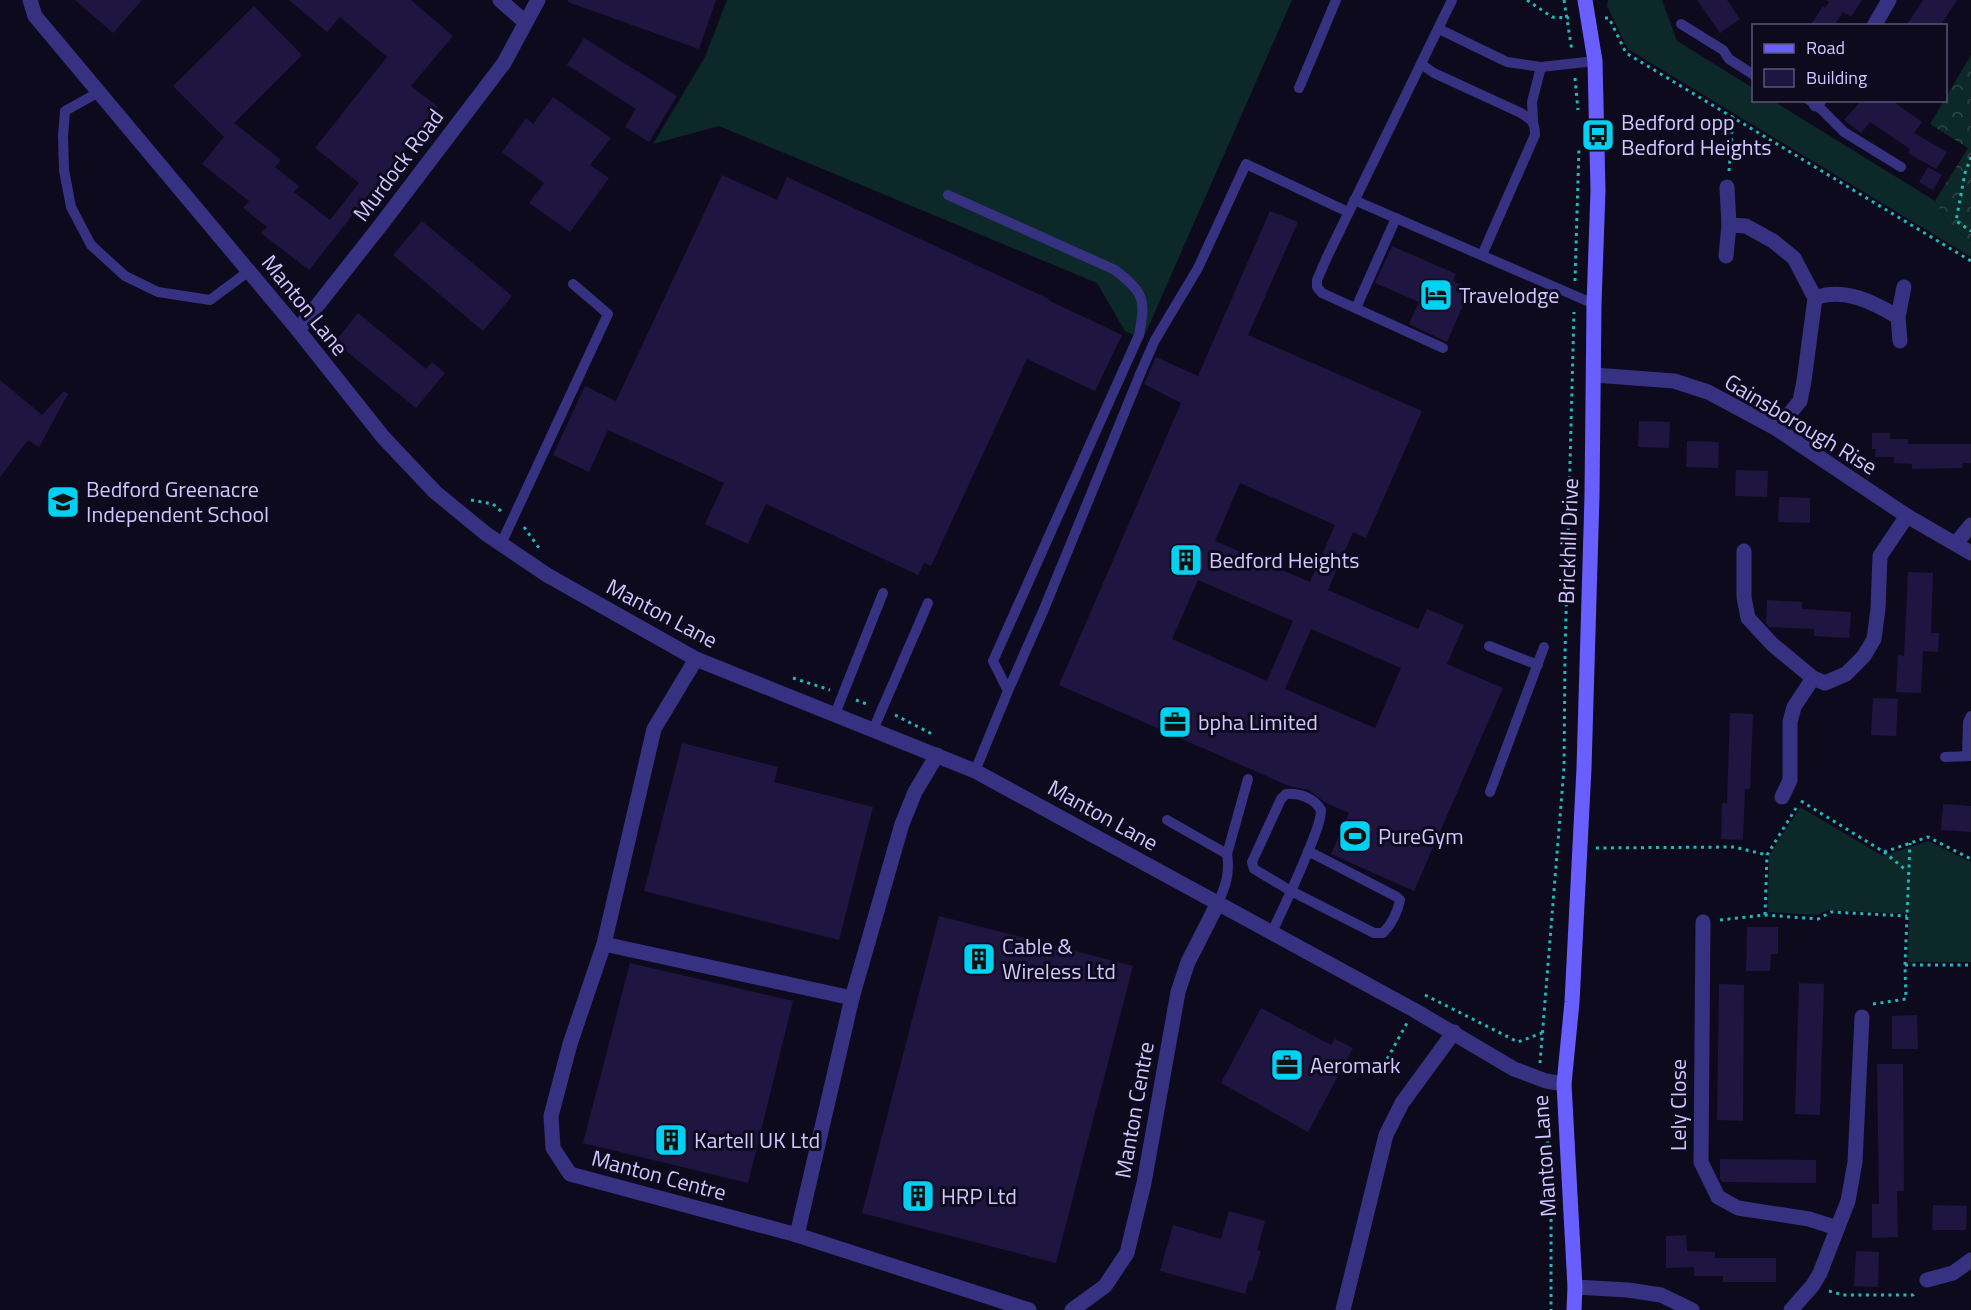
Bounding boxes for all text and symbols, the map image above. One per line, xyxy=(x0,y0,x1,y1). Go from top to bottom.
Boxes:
legend xyxy=(1752,24,1947,102)
text: Road xyxy=(1806,34,1845,61)
text: Building xyxy=(1806,64,1867,91)
street label: Murdock Road xyxy=(344,102,452,228)
place label: Bedford opp Bedford Heights xyxy=(1621,105,1771,164)
bus stop icon: Bedford opp Bedford Heights xyxy=(1580,117,1616,153)
street label: Manton Lane xyxy=(253,247,357,363)
hotel icon: Travelodge xyxy=(1418,277,1454,313)
place label: Travelodge xyxy=(1459,278,1559,312)
street label: Gainsborough Rise xyxy=(1718,365,1884,483)
place label: Bedford Greenacre Independent School xyxy=(86,472,269,531)
street label: Brickhill Drive xyxy=(1549,478,1587,604)
school or university icon: Bedford Greenacre Independent School xyxy=(45,484,81,520)
building icon: Bedford Heights xyxy=(1168,542,1204,578)
place label: Bedford Heights xyxy=(1209,543,1359,577)
street label: Manton Lane xyxy=(600,569,724,657)
office icon: bpha Limited xyxy=(1157,704,1193,740)
place label: bpha Limited xyxy=(1198,705,1318,739)
street label: Manton Lane xyxy=(1042,771,1164,859)
sports icon: PureGym xyxy=(1337,818,1373,854)
place label: PureGym xyxy=(1378,819,1464,853)
place label: Cable & Wireless Ltd xyxy=(1002,929,1116,988)
building icon: Cable & Wireless Ltd xyxy=(961,941,997,977)
street label: Manton Centre xyxy=(1105,1039,1163,1181)
office icon: Aeromark xyxy=(1269,1047,1305,1083)
place label: Aeromark xyxy=(1310,1048,1401,1082)
street label: Lely Close xyxy=(1661,1059,1695,1151)
street label: Manton Lane xyxy=(1523,1094,1565,1218)
building icon: Kartell UK Ltd xyxy=(653,1122,689,1158)
place label: Kartell UK Ltd xyxy=(694,1123,820,1157)
street label: Manton Centre xyxy=(588,1141,730,1209)
building icon: HRP Ltd xyxy=(900,1178,936,1214)
place label: HRP Ltd xyxy=(941,1179,1017,1213)

